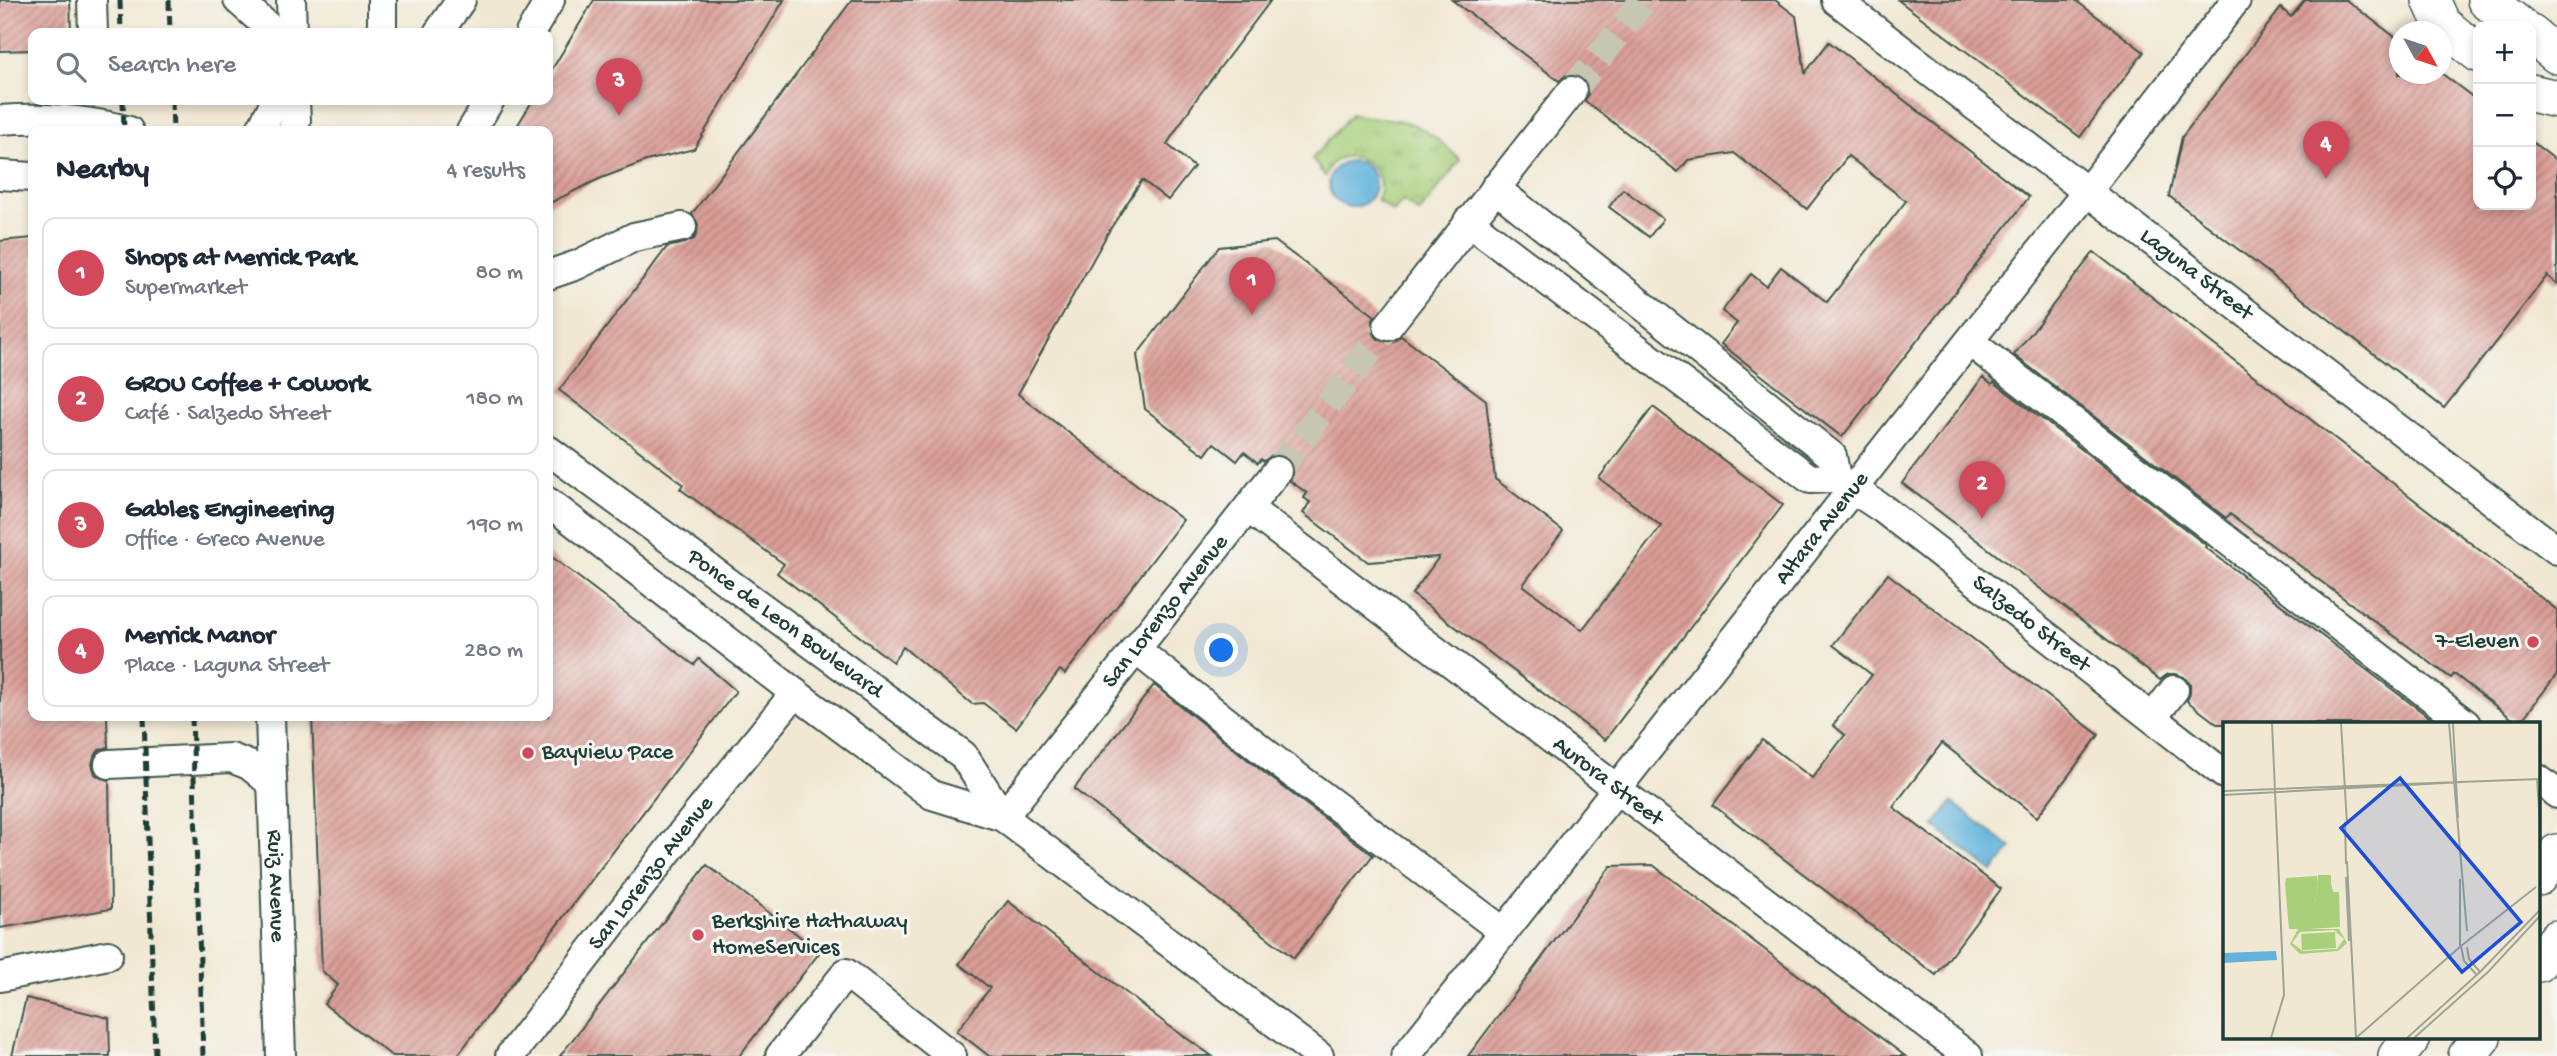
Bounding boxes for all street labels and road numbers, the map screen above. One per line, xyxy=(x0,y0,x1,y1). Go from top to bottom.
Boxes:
street label: Laguna Street xyxy=(2134,223,2260,328)
street label: Altara Avenue xyxy=(1769,466,1876,590)
street label: San Lorenzo Avenue xyxy=(1097,529,1235,694)
street label: Ponce de Leon Boulevard xyxy=(681,543,889,706)
street label: Salzedo Street xyxy=(1966,569,2097,679)
street label: Aurora Street xyxy=(1547,731,1670,834)
street label: San Lorenzo Avenue xyxy=(583,790,720,956)
street label: Ruiz Avenue xyxy=(260,829,291,944)

